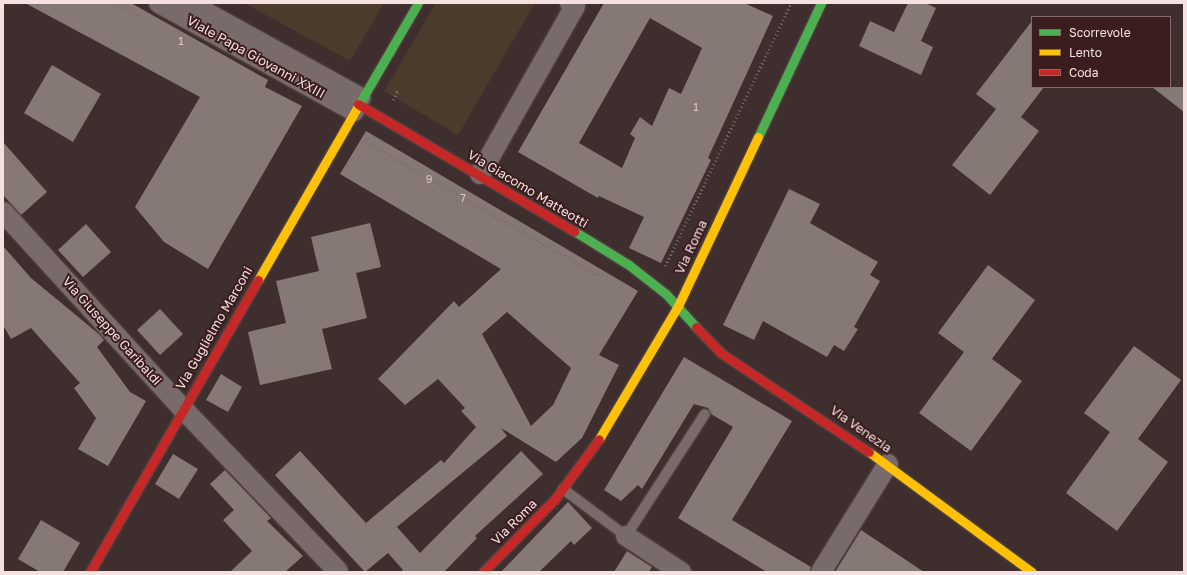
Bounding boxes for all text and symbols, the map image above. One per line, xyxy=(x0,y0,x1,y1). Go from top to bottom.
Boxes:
street label: Viale Papa Giovanni XXIII xyxy=(184,13,328,101)
legend xyxy=(1031,16,1171,88)
text: Scorrevole xyxy=(1069,25,1131,40)
house number: 1 xyxy=(178,34,184,48)
text: Lento xyxy=(1069,45,1102,60)
text: Coda xyxy=(1069,65,1099,80)
house number: 1 xyxy=(693,100,699,114)
street label: Via Giacomo Matteotti xyxy=(465,147,591,231)
house number: 9 xyxy=(426,172,432,186)
house number: 7 xyxy=(460,191,466,205)
street label: Via Roma xyxy=(672,217,710,277)
street label: Via Guglielmo Marconi xyxy=(172,264,256,392)
street label: Via Giuseppe Garibaldi xyxy=(59,274,165,388)
street label: Via Venezia xyxy=(827,402,895,456)
street label: Via Roma xyxy=(488,496,540,548)

